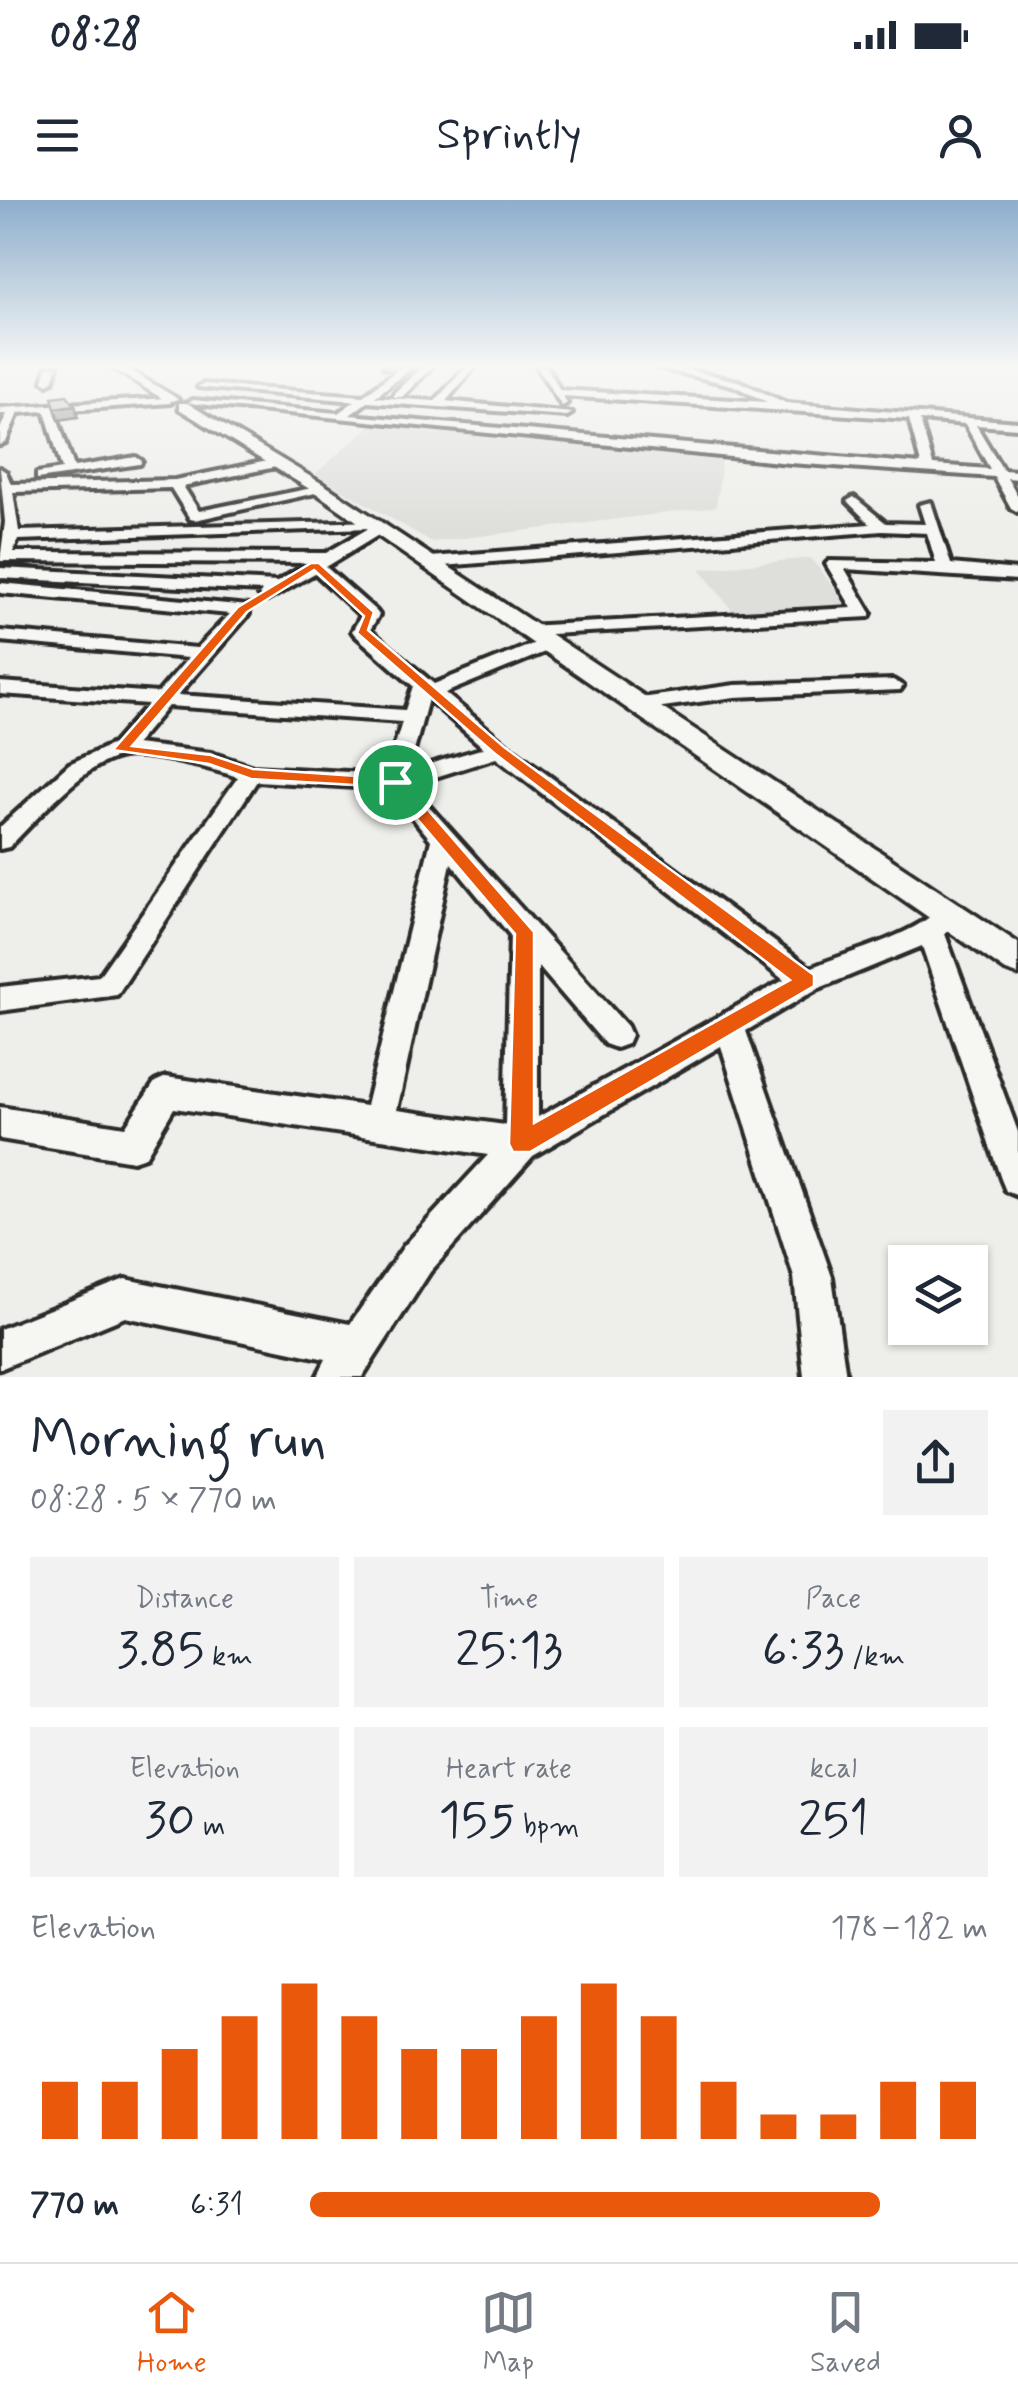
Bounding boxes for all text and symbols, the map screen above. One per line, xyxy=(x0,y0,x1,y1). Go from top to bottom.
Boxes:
text: 08:28 xyxy=(50,11,142,60)
text: Sprintly xyxy=(436,106,582,165)
icon: menu xyxy=(30,108,85,163)
icon: person xyxy=(933,108,988,163)
pin xyxy=(353,740,438,825)
icon: arrive xyxy=(368,755,423,810)
map controls xyxy=(888,1245,988,1345)
button: layers xyxy=(888,1245,988,1345)
text: Morning run xyxy=(30,1405,327,1477)
button: share xyxy=(883,1410,988,1515)
text: 08:28 · 5 × 770 m xyxy=(30,1479,277,1521)
text: Distance xyxy=(135,1581,234,1618)
text: Time xyxy=(480,1581,538,1618)
text: Pace xyxy=(805,1581,861,1618)
text: 3.85 xyxy=(117,1618,204,1684)
text: 25:13 xyxy=(455,1618,563,1684)
text: 6:33 xyxy=(762,1618,844,1684)
text: km xyxy=(204,1639,253,1676)
text: /km xyxy=(844,1639,905,1676)
text: Elevation xyxy=(130,1751,240,1788)
text: Heart rate xyxy=(446,1751,572,1788)
text: kcal xyxy=(810,1751,857,1788)
text: 30 xyxy=(144,1788,195,1854)
text: 155 xyxy=(439,1788,515,1854)
text: 251 xyxy=(798,1788,869,1854)
text: m xyxy=(195,1809,225,1846)
text: bpm xyxy=(515,1809,579,1846)
text: Elevation xyxy=(30,1907,156,1949)
text: 178–182 m xyxy=(831,1907,988,1949)
text: 770 m xyxy=(30,2184,119,2226)
text: 6:31 xyxy=(190,2184,243,2226)
tab: Home xyxy=(137,2285,207,2382)
tab: Map xyxy=(481,2285,536,2382)
tab: Saved xyxy=(810,2285,881,2382)

